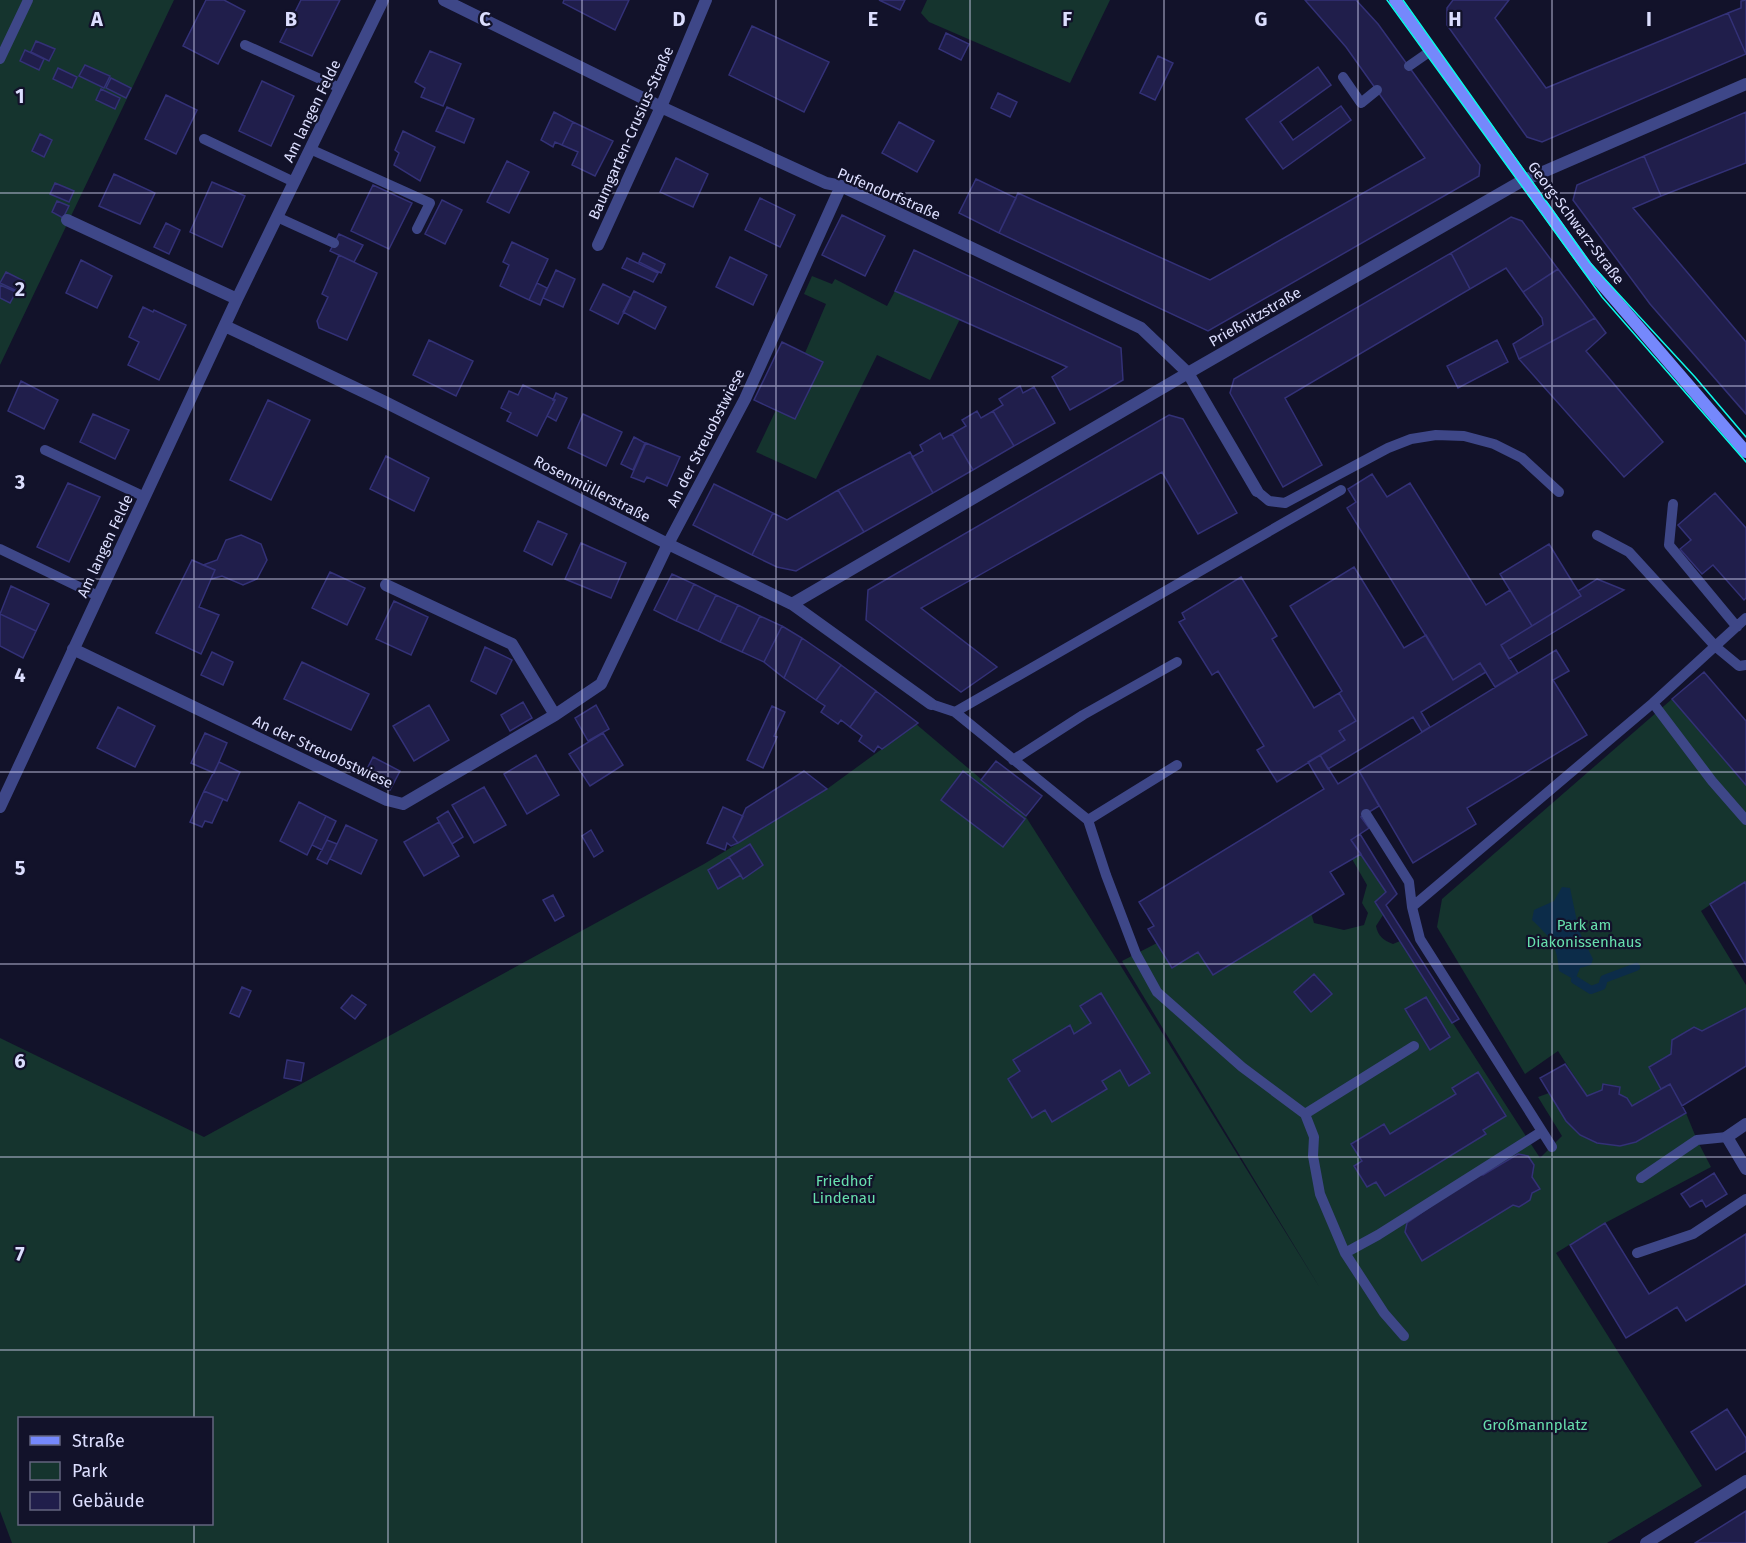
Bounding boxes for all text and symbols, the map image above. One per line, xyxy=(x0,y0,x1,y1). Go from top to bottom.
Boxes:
text: A xyxy=(90,7,104,31)
text: B xyxy=(285,7,297,31)
text: C xyxy=(479,7,491,31)
text: D xyxy=(672,7,686,31)
text: E xyxy=(868,7,878,31)
text: F xyxy=(1062,7,1072,31)
text: G xyxy=(1255,7,1267,31)
text: H xyxy=(1448,7,1462,31)
text: I xyxy=(1646,7,1652,31)
street label: Baumgarten-Crusius-Straße xyxy=(585,44,677,222)
street label: Am langen Felde xyxy=(279,57,345,165)
text: 1 xyxy=(15,84,25,108)
street label: Georg-Schwarz-Straße xyxy=(1524,158,1628,288)
street label: Pufendorfstraße xyxy=(835,164,943,224)
text: 2 xyxy=(15,277,25,301)
street label: Prießnitzstraße xyxy=(1206,283,1304,351)
street label: An der Streuobstwiese xyxy=(663,366,749,510)
street label: Rosenmüllerstraße xyxy=(531,452,653,526)
text: 3 xyxy=(14,470,25,494)
street label: Am langen Felde xyxy=(73,492,137,600)
text: 4 xyxy=(14,663,26,687)
street label: An der Streuobstwiese xyxy=(250,712,396,792)
text: 5 xyxy=(15,856,26,880)
park label: Park am Diakonissenhaus xyxy=(1527,916,1641,951)
text: 6 xyxy=(14,1049,26,1073)
park label: Friedhof Lindenau xyxy=(812,1172,876,1207)
text: 7 xyxy=(15,1242,25,1266)
park label: Großmannplatz xyxy=(1483,1416,1588,1434)
legend xyxy=(18,1417,213,1525)
text: Straße xyxy=(72,1430,125,1452)
text: Park xyxy=(72,1460,108,1482)
text: Gebäude xyxy=(72,1490,145,1512)

